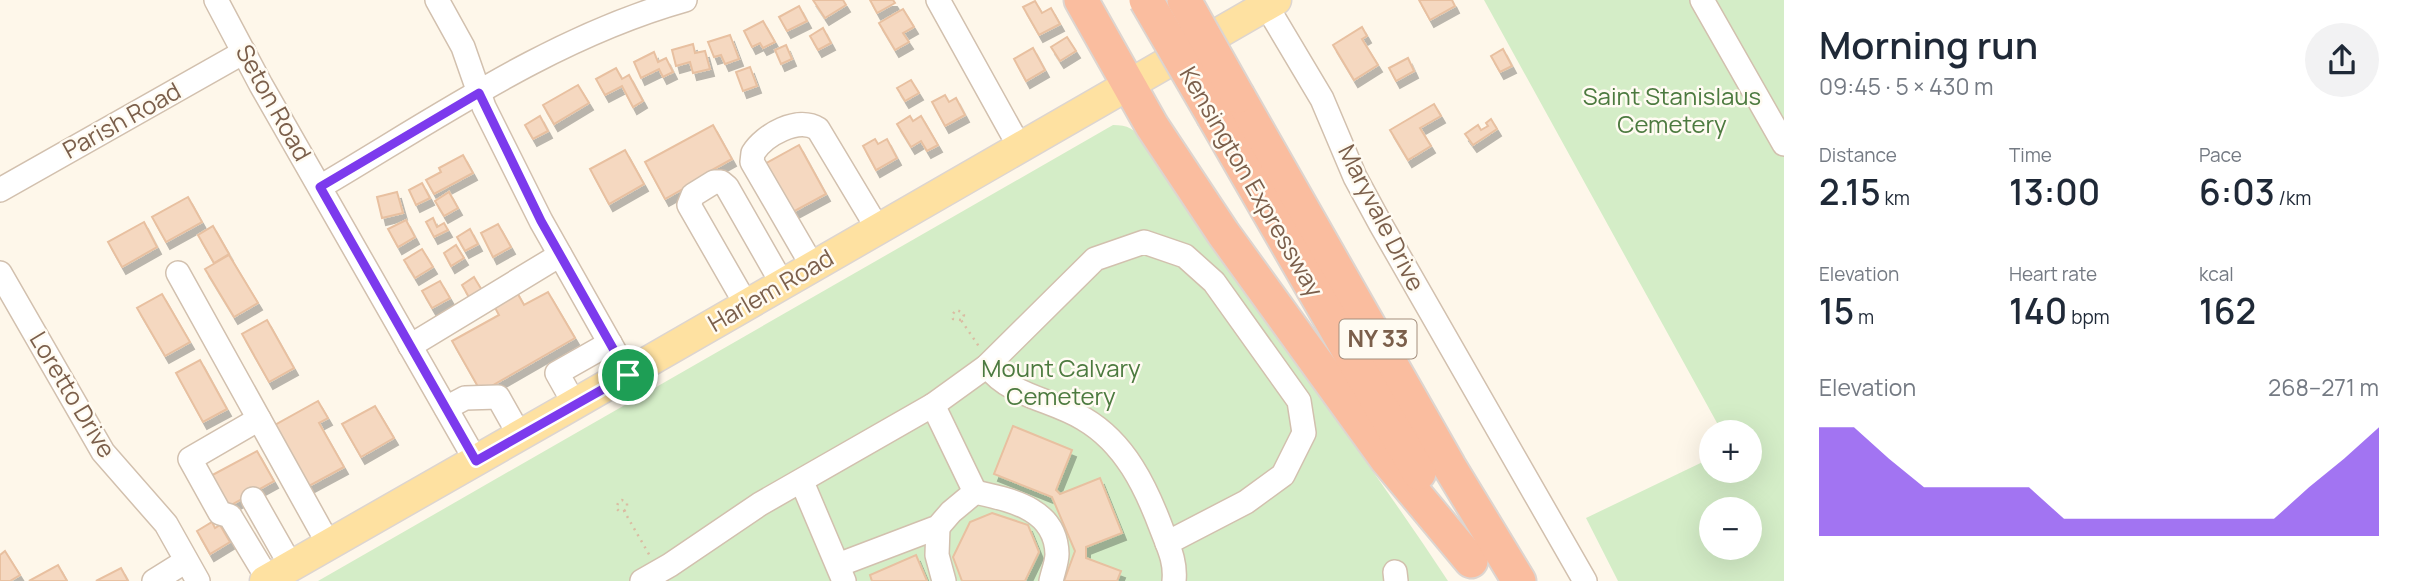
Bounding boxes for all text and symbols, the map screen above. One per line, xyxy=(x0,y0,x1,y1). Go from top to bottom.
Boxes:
text: Morning run xyxy=(1819,18,2038,70)
button: share xyxy=(2305,23,2379,97)
street label: Seton Road xyxy=(229,38,320,166)
street label: Kensington Expressway xyxy=(1173,60,1332,303)
text: 09:45 · 5 × 430 m xyxy=(1819,70,1994,102)
street label: Parish Road xyxy=(56,74,186,166)
park label: Saint Stanislaus Cemetery xyxy=(1583,79,1761,140)
street label: Maryvale Drive xyxy=(1331,139,1433,296)
text: Distance xyxy=(1819,142,1897,168)
text: Time xyxy=(2009,142,2052,168)
text: Pace xyxy=(2199,142,2242,168)
text: 2.15 xyxy=(1819,168,1881,216)
text: 13:00 xyxy=(2009,168,2100,216)
text: 6:03 xyxy=(2199,168,2275,216)
text: km xyxy=(1881,185,1910,211)
text: /km xyxy=(2275,185,2311,211)
street label: Harlem Road xyxy=(702,240,839,339)
text: Elevation xyxy=(1819,261,1899,287)
text: Heart rate xyxy=(2009,261,2097,287)
text: kcal xyxy=(2199,261,2234,287)
text: 15 xyxy=(1819,287,1854,335)
text: 140 xyxy=(2009,287,2067,335)
text: 162 xyxy=(2199,287,2256,335)
text: m xyxy=(1854,304,1874,330)
text: bpm xyxy=(2067,304,2110,330)
road number: NY 33 xyxy=(1340,320,1416,358)
street label: Loretto Drive xyxy=(23,325,124,463)
pin xyxy=(598,345,658,405)
park label: Mount Calvary Cemetery xyxy=(981,351,1141,412)
icon: arrive xyxy=(609,356,647,394)
text: Elevation xyxy=(1819,371,1916,403)
text: 268–271 m xyxy=(2268,371,2379,403)
map controls xyxy=(1699,420,1762,560)
button: + xyxy=(1699,420,1762,483)
button: − xyxy=(1699,497,1762,560)

